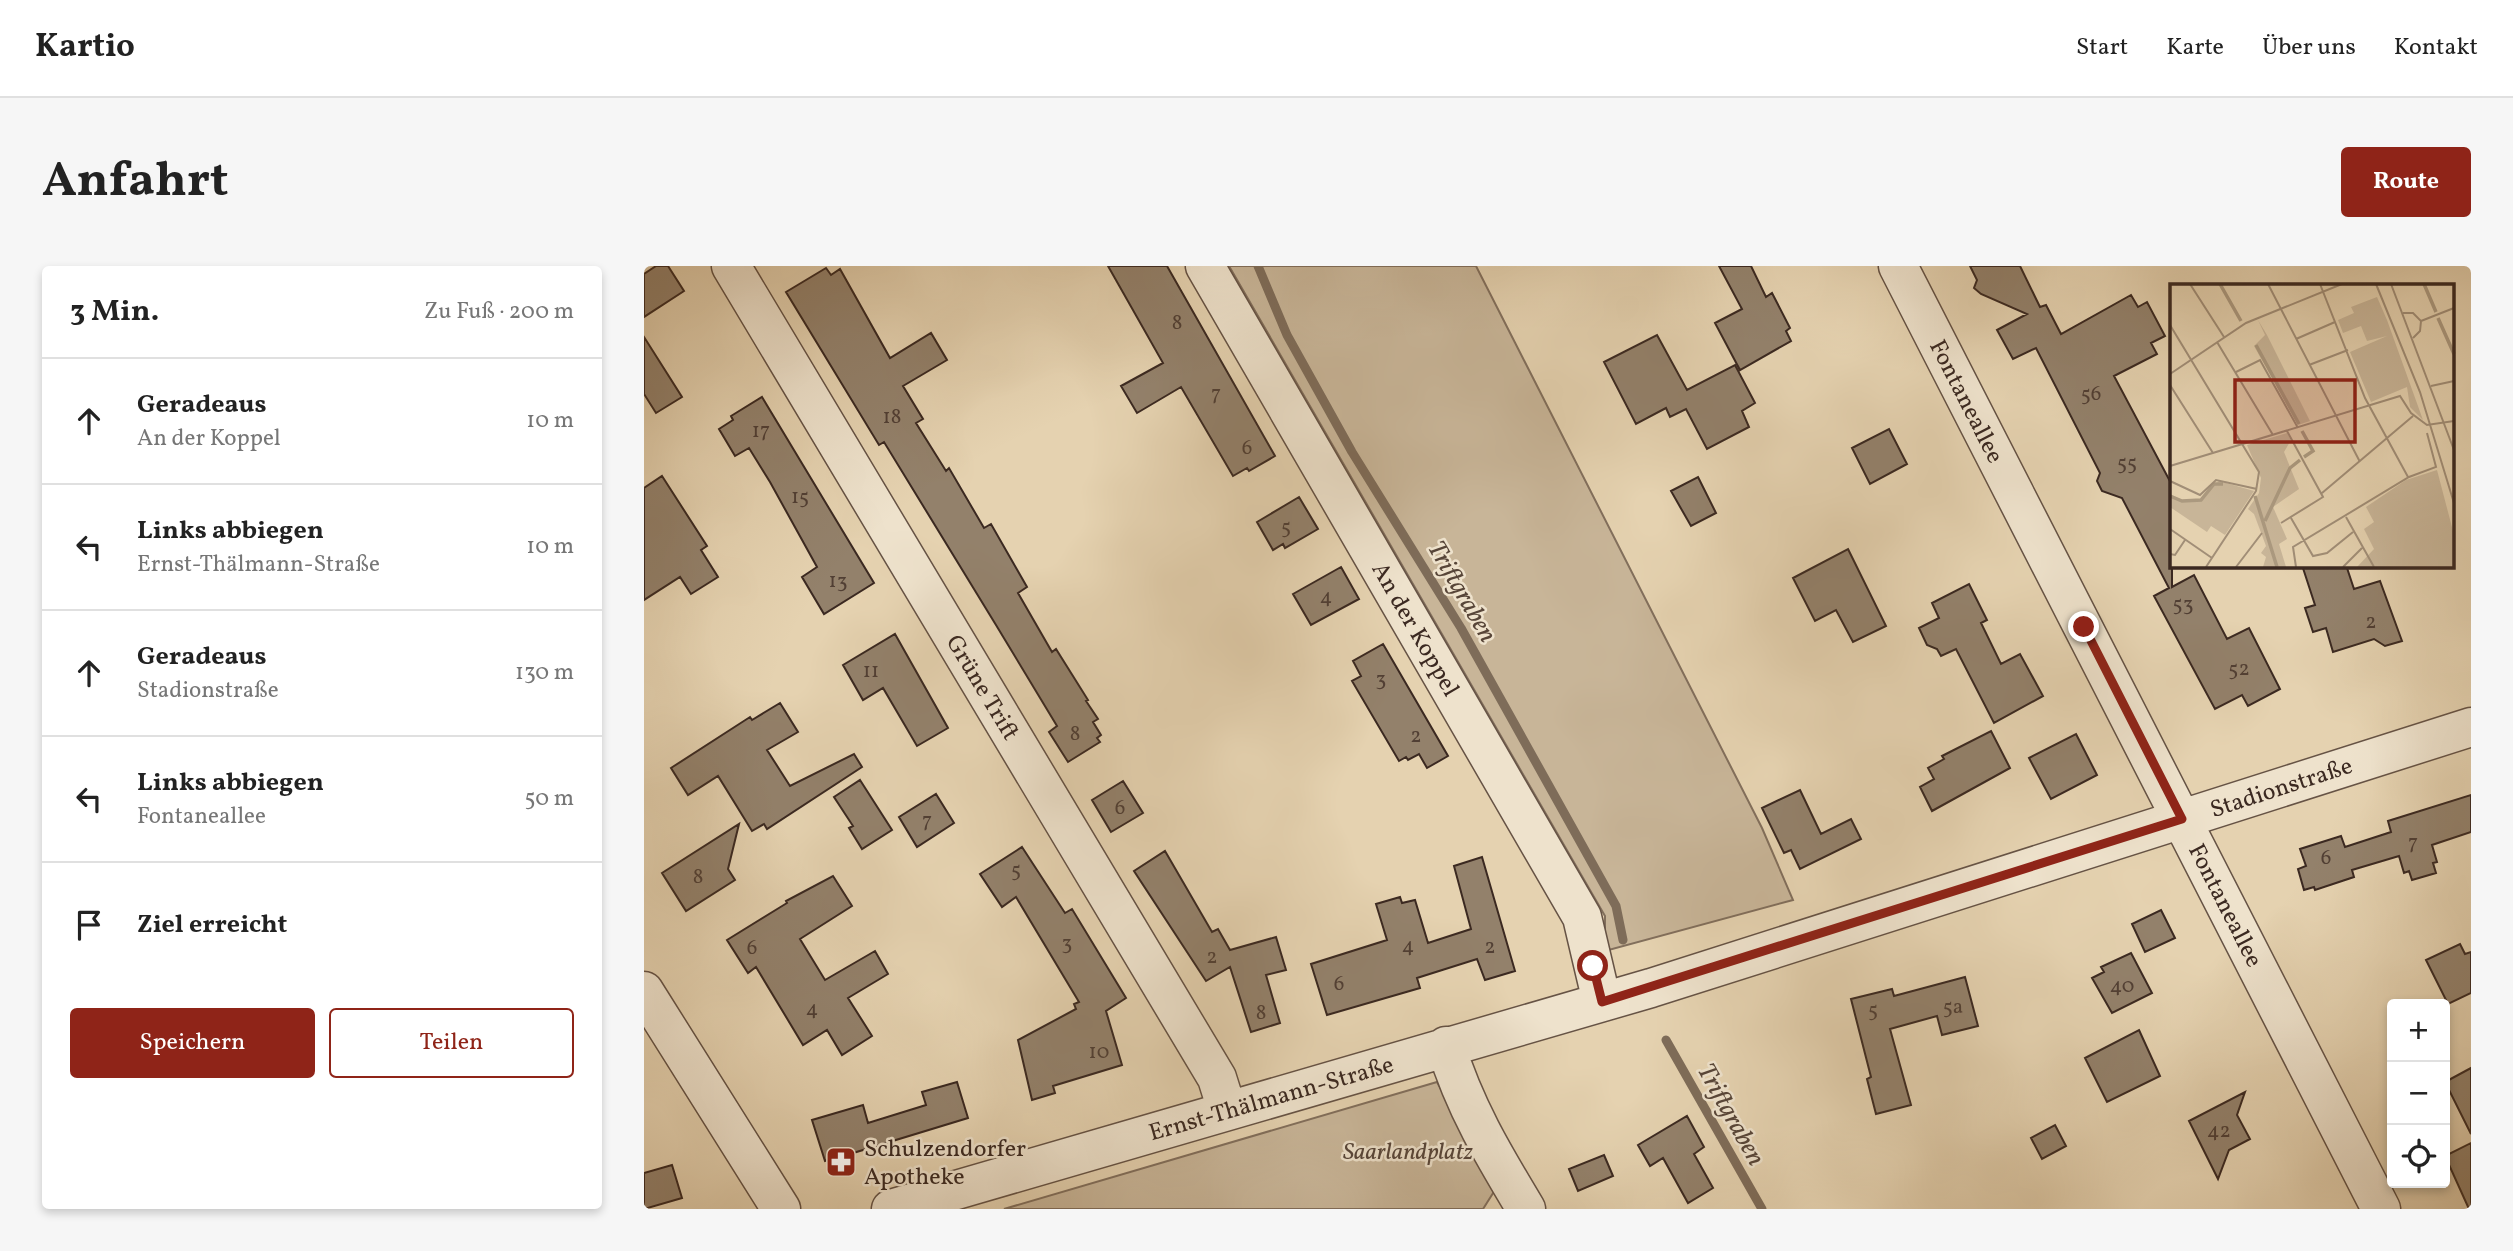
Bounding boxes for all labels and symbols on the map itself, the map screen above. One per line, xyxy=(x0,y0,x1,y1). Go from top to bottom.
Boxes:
inset map xyxy=(2170,284,2454,567)
house number: 8 xyxy=(1172,309,1182,338)
street label: Fontaneallee xyxy=(1920,334,2011,470)
house number: 7 xyxy=(1211,380,1221,409)
house number: 56 xyxy=(2081,380,2101,409)
house number: 18 xyxy=(883,403,901,432)
house number: 17 xyxy=(752,417,770,446)
house number: 6 xyxy=(1242,434,1252,463)
house number: 55 xyxy=(2117,449,2137,478)
house number: 15 xyxy=(791,483,809,512)
house number: 5 xyxy=(1281,513,1291,542)
water label: Triftgraben xyxy=(1418,534,1505,650)
street label: An der Koppel xyxy=(1362,557,1466,703)
house number: 13 xyxy=(829,567,847,596)
house number: 4 xyxy=(1320,583,1332,612)
house number: 53 xyxy=(2173,590,2193,619)
house number: 2 xyxy=(2365,608,2377,637)
route end xyxy=(2068,611,2099,642)
street label: Grüne Trift xyxy=(936,629,1026,747)
house number: 52 xyxy=(2228,655,2250,684)
house number: 11 xyxy=(863,657,879,686)
house number: 3 xyxy=(1376,665,1386,694)
house number: 8 xyxy=(1070,720,1080,749)
house number: 2 xyxy=(1410,722,1422,751)
street label: Stadionstraße xyxy=(2206,750,2357,828)
house number: 6 xyxy=(1115,794,1125,823)
house number: 7 xyxy=(922,807,932,836)
house number: 7 xyxy=(2408,829,2418,858)
street label: Fontaneallee xyxy=(2179,838,2270,974)
house number: 6 xyxy=(2321,844,2331,873)
house number: 5 xyxy=(1011,856,1021,885)
house number: 8 xyxy=(693,863,703,892)
house number: 3 xyxy=(1062,929,1072,958)
house number: 4 xyxy=(1402,932,1414,961)
house number: 2 xyxy=(1484,933,1496,962)
house number: 6 xyxy=(747,934,757,963)
house number: 2 xyxy=(1206,943,1218,972)
route start xyxy=(1577,950,1608,981)
house number: 6 xyxy=(1334,970,1344,999)
house number: 40 xyxy=(2110,972,2134,1001)
house number: 5a xyxy=(1943,993,1963,1022)
house number: 4 xyxy=(806,995,818,1024)
house number: 5 xyxy=(1868,996,1878,1025)
house number: 8 xyxy=(1256,999,1266,1028)
house number: 10 xyxy=(1089,1038,1109,1067)
street label: Ernst-Thälmann-Straße xyxy=(1145,1049,1398,1151)
water label: Triftgraben xyxy=(1687,1057,1773,1173)
house number: 42 xyxy=(2207,1117,2231,1146)
place label: Schulzendorfer Apotheke xyxy=(864,1133,1026,1195)
park label: Saarlandplatz xyxy=(1343,1136,1473,1170)
pharmacy icon: Schulzendorfer Apotheke xyxy=(824,1145,858,1179)

